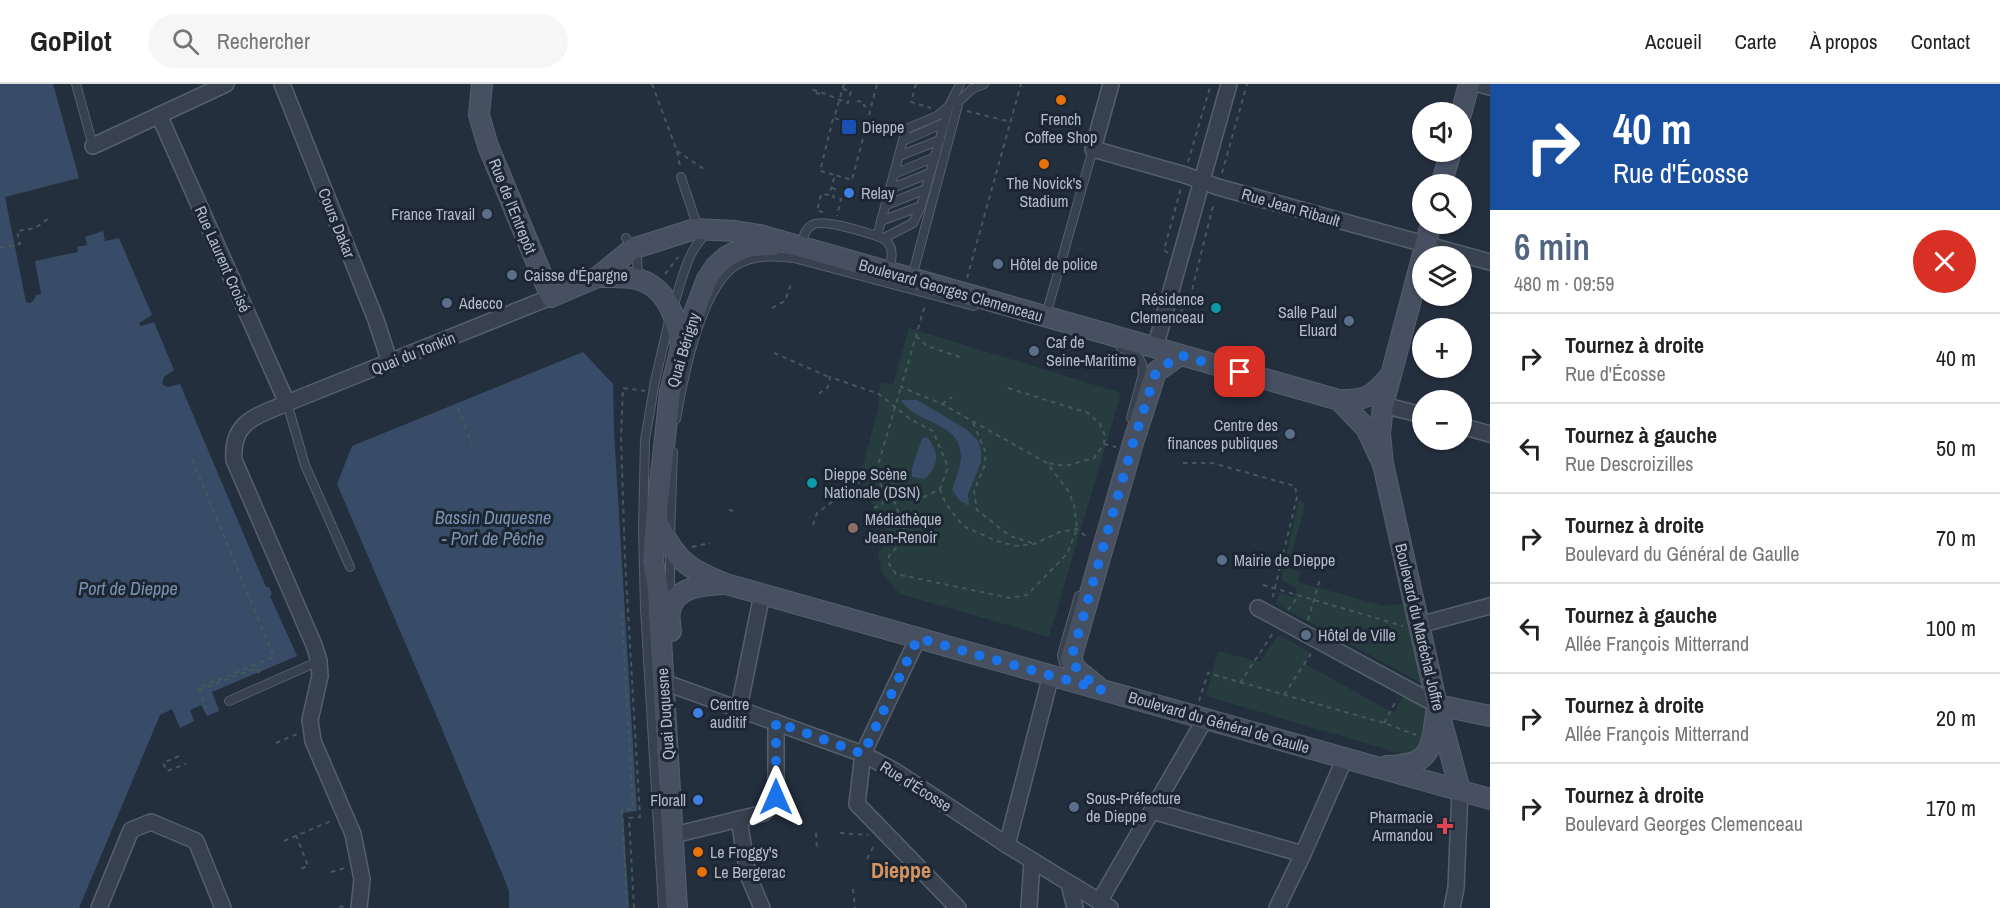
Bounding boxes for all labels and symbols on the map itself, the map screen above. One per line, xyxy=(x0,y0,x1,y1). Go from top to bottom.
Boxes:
marker: French Coffee Shop xyxy=(1054,93,1068,107)
place label: French Coffee Shop xyxy=(1025,108,1097,148)
place label: Dieppe xyxy=(862,116,904,138)
marker: Dieppe xyxy=(840,118,858,136)
street label: Rue de l'Entrepôt xyxy=(484,155,542,257)
marker: The Novick's Stadium xyxy=(1037,157,1051,171)
place label: The Novick's Stadium xyxy=(1006,172,1082,212)
place label: Relay xyxy=(861,182,895,204)
street label: Rue Jean Ribault xyxy=(1239,182,1343,232)
street label: Cours Dakar xyxy=(313,185,361,262)
marker: Relay xyxy=(842,186,856,200)
street label: Rue Laurent Croisé xyxy=(190,202,256,316)
place label: France Travail xyxy=(391,203,475,225)
marker: France Travail xyxy=(480,207,494,221)
street label: Boulevard Georges Clemenceau xyxy=(856,253,1046,327)
place label: Hôtel de police xyxy=(1010,253,1098,275)
marker: Hôtel de police xyxy=(991,257,1005,271)
place label: Caisse d'Épargne xyxy=(524,264,628,286)
marker: Caisse d'Épargne xyxy=(505,268,519,282)
place label: Résidence Clemenceau xyxy=(1130,288,1204,328)
place label: Adecco xyxy=(458,292,503,314)
marker: Adecco xyxy=(440,296,454,310)
marker: Résidence Clemenceau xyxy=(1209,301,1223,315)
place label: Salle Paul Eluard xyxy=(1278,301,1337,341)
street label: Quai Bérigny xyxy=(661,309,705,390)
marker: Salle Paul Eluard xyxy=(1342,314,1356,328)
street label: Quai du Tonkin xyxy=(368,326,458,380)
place label: Caf de Seine-Maritime xyxy=(1046,331,1136,371)
marker: Caf de Seine-Maritime xyxy=(1027,344,1041,358)
pin xyxy=(1214,346,1265,397)
place label: Centre des finances publiques xyxy=(1168,414,1278,454)
marker: Centre des finances publiques xyxy=(1283,427,1297,441)
place label: Dieppe Scène Nationale (DSN) xyxy=(824,463,920,503)
marker: Dieppe Scène Nationale (DSN) xyxy=(805,476,819,490)
water label: Bassin Duquesne - Port de Pêche xyxy=(435,505,551,551)
place label: Médiathèque Jean-Renoir xyxy=(865,508,942,548)
marker: Médiathèque Jean-Renoir xyxy=(846,521,860,535)
street label: Boulevard du Maréchal Joffre xyxy=(1390,541,1450,713)
place label: Mairie de Dieppe xyxy=(1234,549,1335,571)
marker: Mairie de Dieppe xyxy=(1215,553,1229,567)
water label: Port de Dieppe xyxy=(78,576,178,601)
place label: Hôtel de Ville xyxy=(1318,624,1396,646)
marker: Hôtel de Ville xyxy=(1299,628,1313,642)
street label: Quai Duquesne xyxy=(651,667,679,761)
street label: Boulevard du Général de Gaulle xyxy=(1126,686,1312,758)
place label: Centre auditif xyxy=(710,693,749,733)
marker: Centre auditif xyxy=(691,706,705,720)
street label: Rue d'Écosse xyxy=(876,755,956,817)
position arrow xyxy=(744,765,808,829)
place label: Sous-Préfecture de Dieppe xyxy=(1086,787,1181,827)
place label: Florall xyxy=(650,789,686,811)
marker: Florall xyxy=(691,793,705,807)
marker: Sous-Préfecture de Dieppe xyxy=(1067,800,1081,814)
place label: Pharmacie Armandou xyxy=(1370,806,1433,846)
marker: Pharmacie Armandou xyxy=(1438,819,1452,833)
place label: Le Froggy's xyxy=(710,841,778,863)
marker: Le Froggy's xyxy=(691,845,705,859)
district label: Dieppe xyxy=(871,855,931,885)
place label: Le Bergerac xyxy=(714,861,786,883)
marker: Le Bergerac xyxy=(695,865,709,879)

